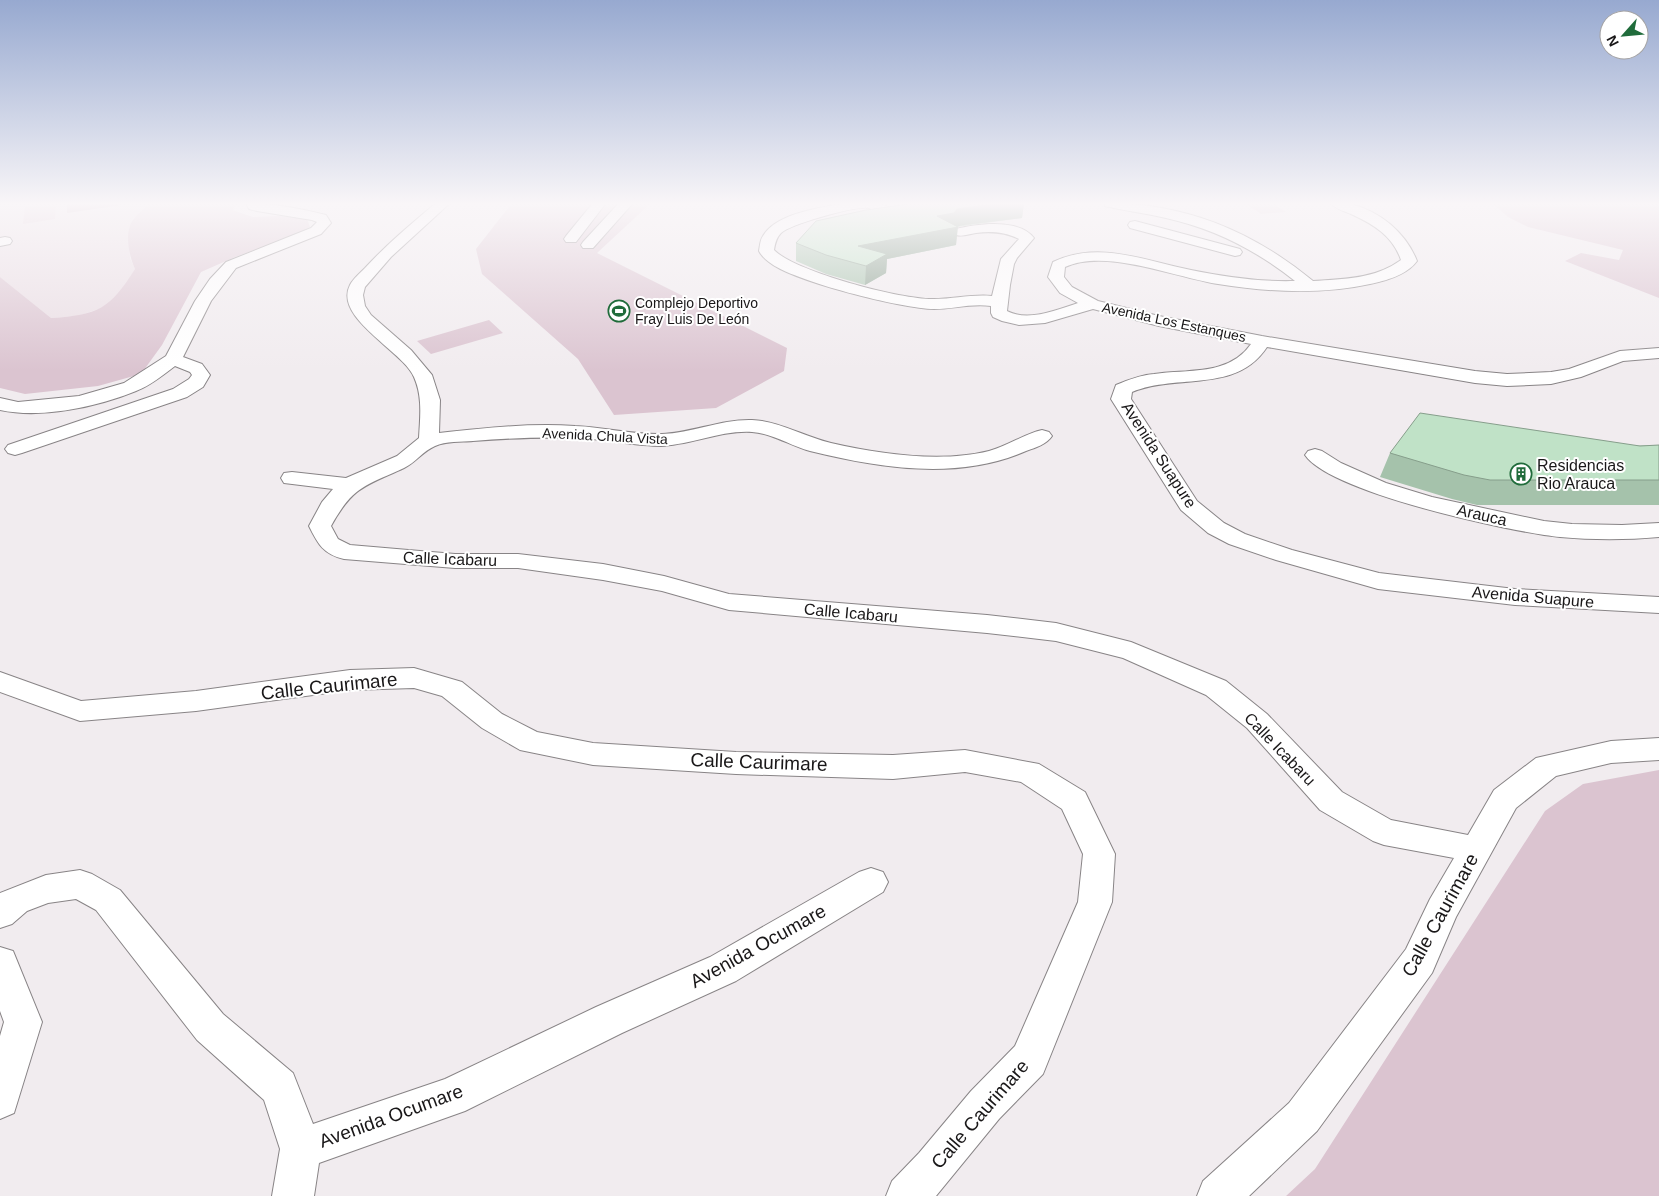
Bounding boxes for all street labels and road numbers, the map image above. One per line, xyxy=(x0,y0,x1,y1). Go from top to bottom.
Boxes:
street label: Avenida Los Estanques xyxy=(1101,299,1247,345)
street label: Avenida Suapure xyxy=(1119,399,1200,511)
street label: Avenida Chula Vista xyxy=(542,425,668,447)
street label: Arauca xyxy=(1455,501,1509,529)
street label: Calle Icabaru xyxy=(403,549,497,569)
street label: Avenida Suapure xyxy=(1471,583,1595,611)
street label: Calle Icabaru xyxy=(803,600,899,626)
street label: Calle Caurimare xyxy=(260,668,398,704)
street label: Calle Icabaru xyxy=(1241,709,1319,789)
street label: Calle Caurimare xyxy=(690,749,828,775)
street label: Calle Caurimare xyxy=(1398,850,1482,980)
street label: Avenida Ocumare xyxy=(687,900,829,992)
street label: Calle Caurimare xyxy=(927,1055,1033,1173)
street label: Avenida Ocumare xyxy=(316,1080,466,1152)

